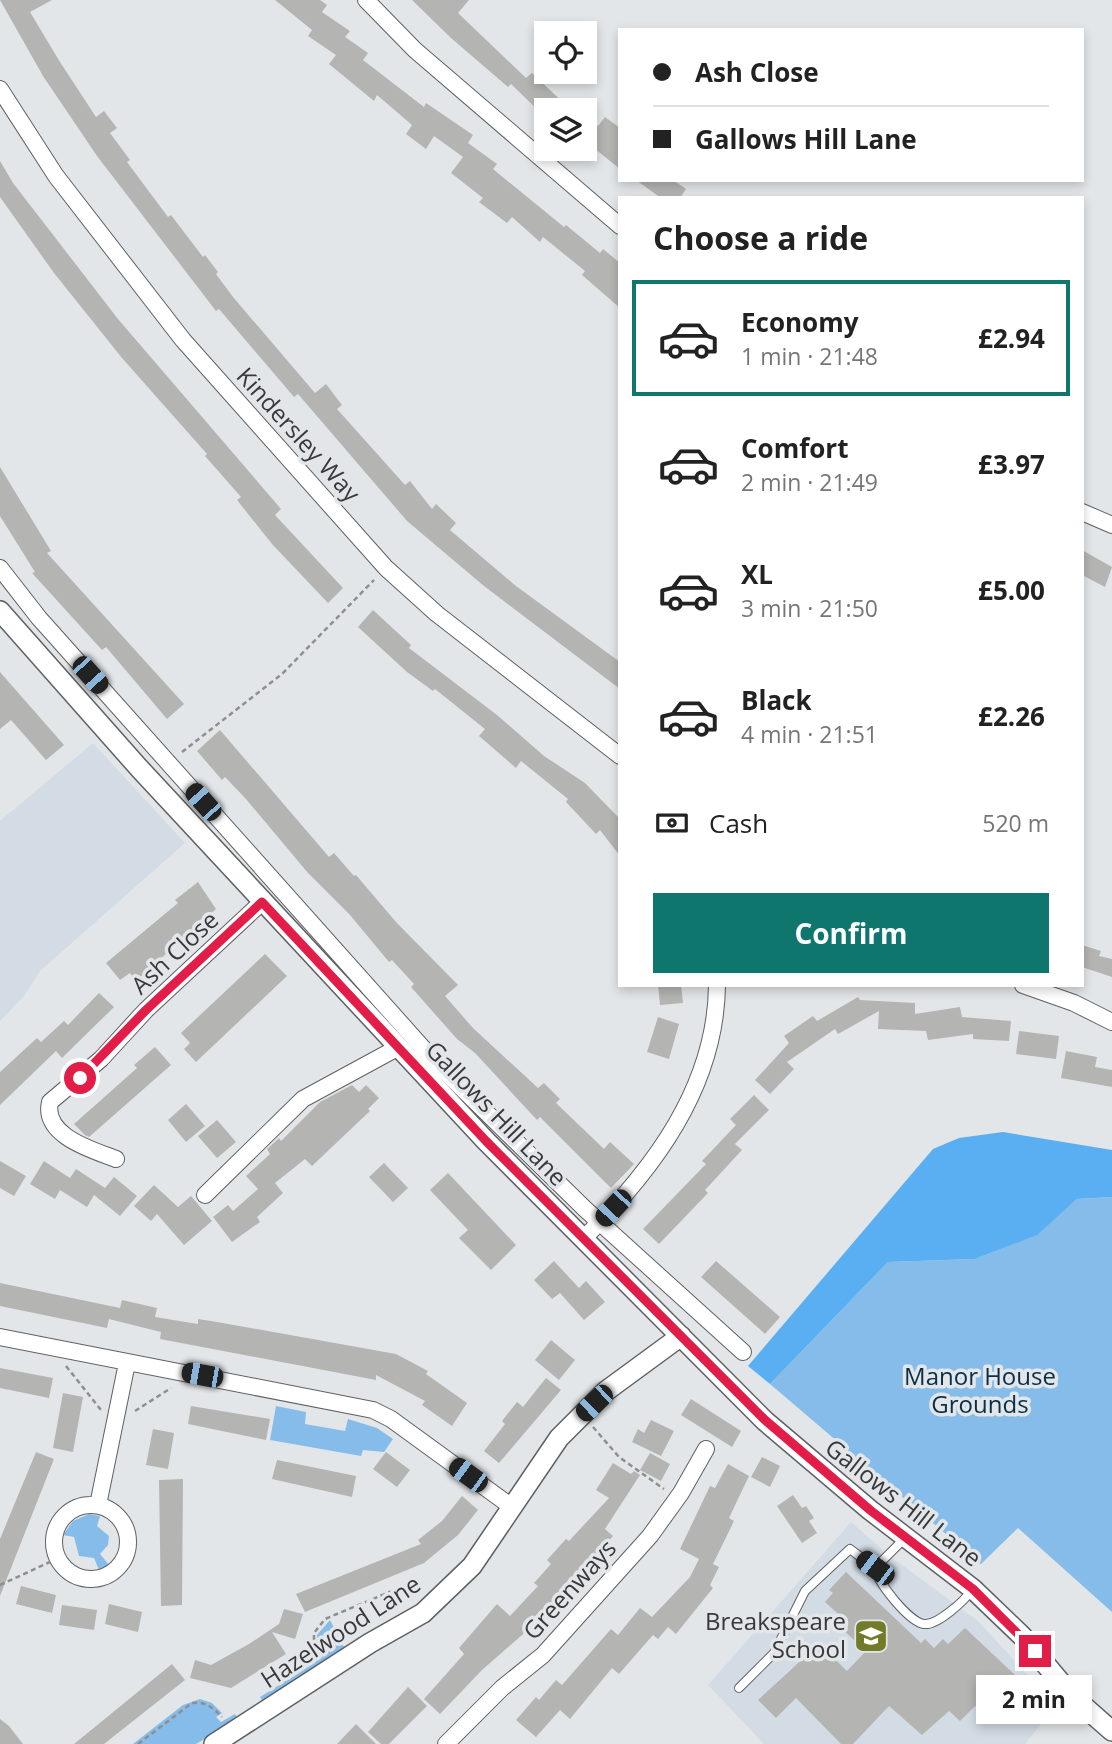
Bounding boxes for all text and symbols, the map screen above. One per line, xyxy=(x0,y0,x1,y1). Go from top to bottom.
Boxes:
map controls xyxy=(534,21,597,161)
button: locate xyxy=(534,21,597,84)
text: Ash Close xyxy=(695,54,819,90)
button: layers xyxy=(534,98,597,161)
text: Gallows Hill Lane xyxy=(695,121,917,157)
text: Choose a ride xyxy=(653,216,868,259)
text: Economy xyxy=(741,304,859,340)
icon: car xyxy=(657,307,720,370)
text: £2.94 xyxy=(978,320,1045,356)
text: 1 min · 21:48 xyxy=(741,340,878,372)
street label: Kindersley Way xyxy=(230,360,369,509)
text: Comfort xyxy=(741,430,848,466)
icon: car xyxy=(657,433,720,496)
text: £3.97 xyxy=(978,446,1045,482)
text: 2 min · 21:49 xyxy=(741,466,878,498)
text: XL xyxy=(741,556,773,592)
icon: car xyxy=(657,559,720,622)
text: £5.00 xyxy=(978,572,1045,608)
text: 3 min · 21:50 xyxy=(741,592,878,624)
car xyxy=(69,652,112,698)
text: Black xyxy=(741,682,812,718)
icon: car xyxy=(657,685,720,748)
text: £2.26 xyxy=(978,698,1045,734)
text: 4 min · 21:51 xyxy=(741,718,878,750)
car xyxy=(182,779,225,825)
icon: cash xyxy=(653,804,691,842)
text: Cash xyxy=(709,805,768,841)
text: 520 m xyxy=(982,807,1049,839)
button: Confirm xyxy=(653,893,1049,973)
street label: Ash Close xyxy=(123,903,225,1001)
street label: Gallows Hill Lane xyxy=(419,1033,575,1193)
route start xyxy=(64,1062,96,1094)
car xyxy=(591,1185,636,1231)
park label: Manor House Grounds xyxy=(904,1359,1056,1420)
car xyxy=(180,1361,225,1389)
car xyxy=(572,1381,617,1425)
street label: Gallows Hill Lane xyxy=(819,1430,989,1573)
car xyxy=(445,1454,492,1496)
street label: Greenways xyxy=(515,1532,623,1646)
car xyxy=(852,1547,899,1589)
street label: Hazelwood Lane xyxy=(254,1567,426,1695)
place label: Breakspeare School xyxy=(705,1604,846,1665)
school or university icon: Breakspeare School xyxy=(852,1617,890,1655)
route end xyxy=(1019,1635,1051,1667)
callout: 2 min xyxy=(977,1676,1093,1724)
text: 2 min xyxy=(1002,1683,1066,1715)

